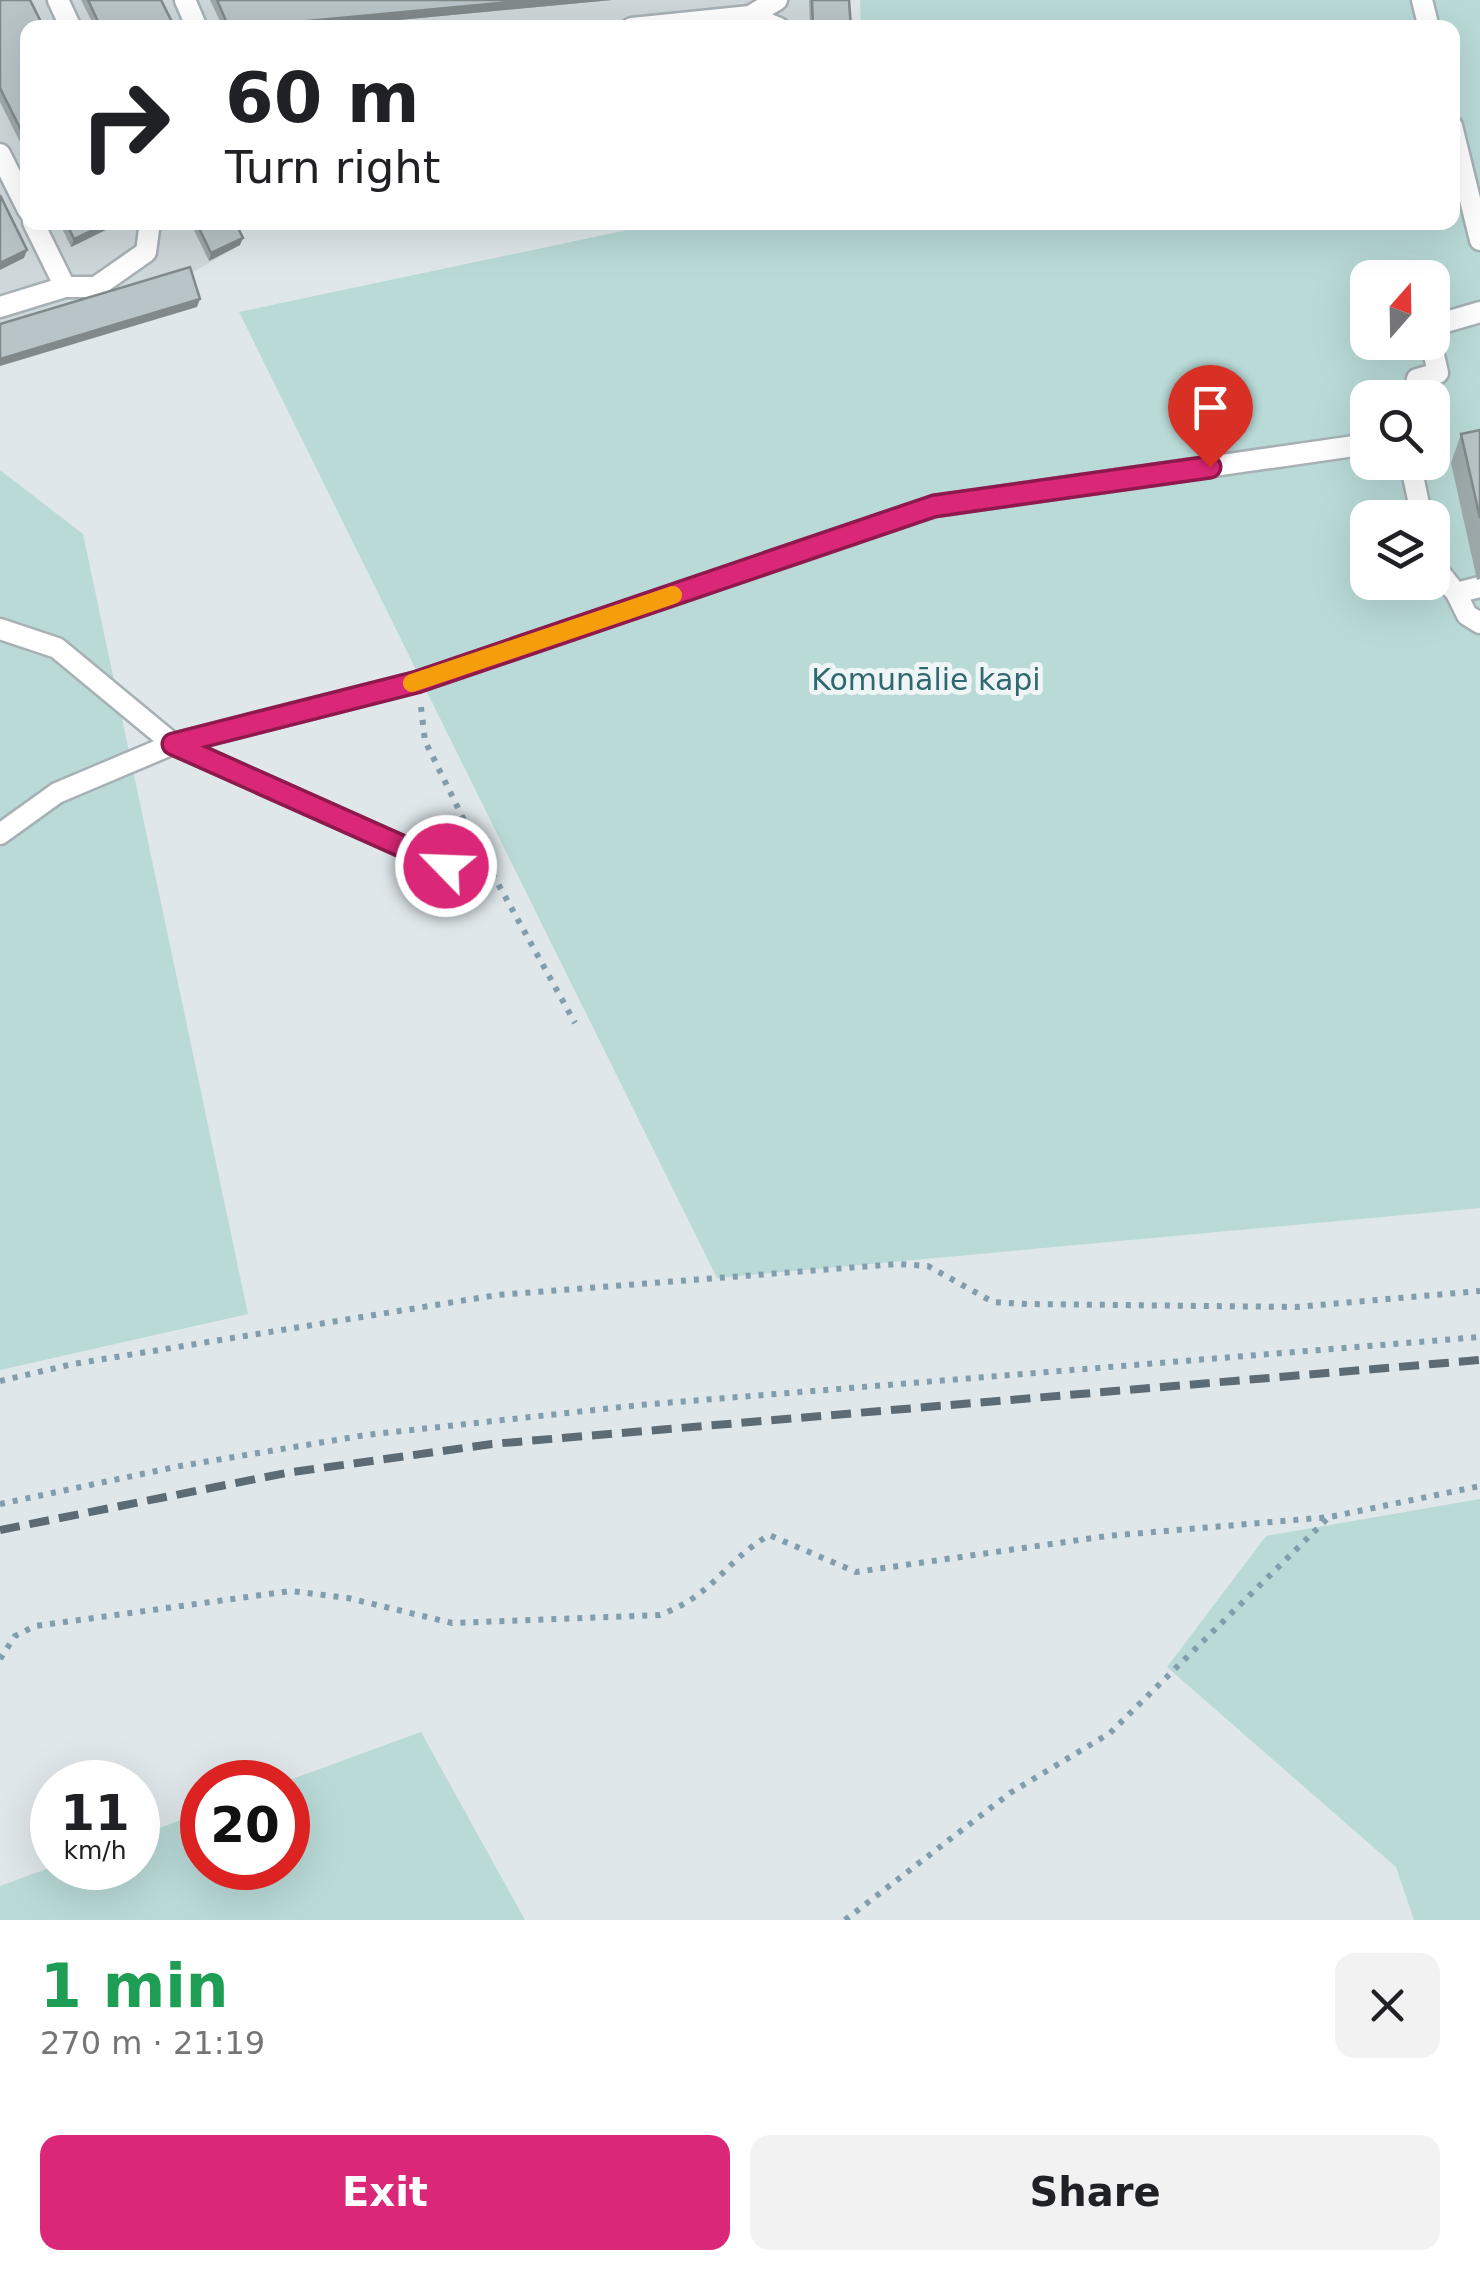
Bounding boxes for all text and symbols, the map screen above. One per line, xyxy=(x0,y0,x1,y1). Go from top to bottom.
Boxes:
text: 60 m xyxy=(225,57,420,139)
icon: right xyxy=(60,60,190,190)
text: Turn right xyxy=(225,141,440,194)
north arrow xyxy=(1350,260,1450,360)
map controls xyxy=(1350,260,1450,600)
pin xyxy=(1168,365,1253,468)
icon: arrive xyxy=(1183,380,1238,435)
button: search xyxy=(1350,380,1450,480)
button: layers xyxy=(1350,500,1450,600)
park label: Komunālie kapi xyxy=(811,662,1041,697)
position arrow xyxy=(394,814,498,918)
speed limit sign: 20 xyxy=(180,1760,310,1890)
text: 11 xyxy=(60,1784,130,1842)
text: km/h xyxy=(63,1836,127,1865)
text: 1 min xyxy=(40,1951,228,2021)
button: close xyxy=(1335,1953,1440,2058)
text: 270 m · 21:19 xyxy=(40,2024,265,2062)
button: Exit xyxy=(40,2135,730,2250)
button: Share xyxy=(750,2135,1440,2250)

